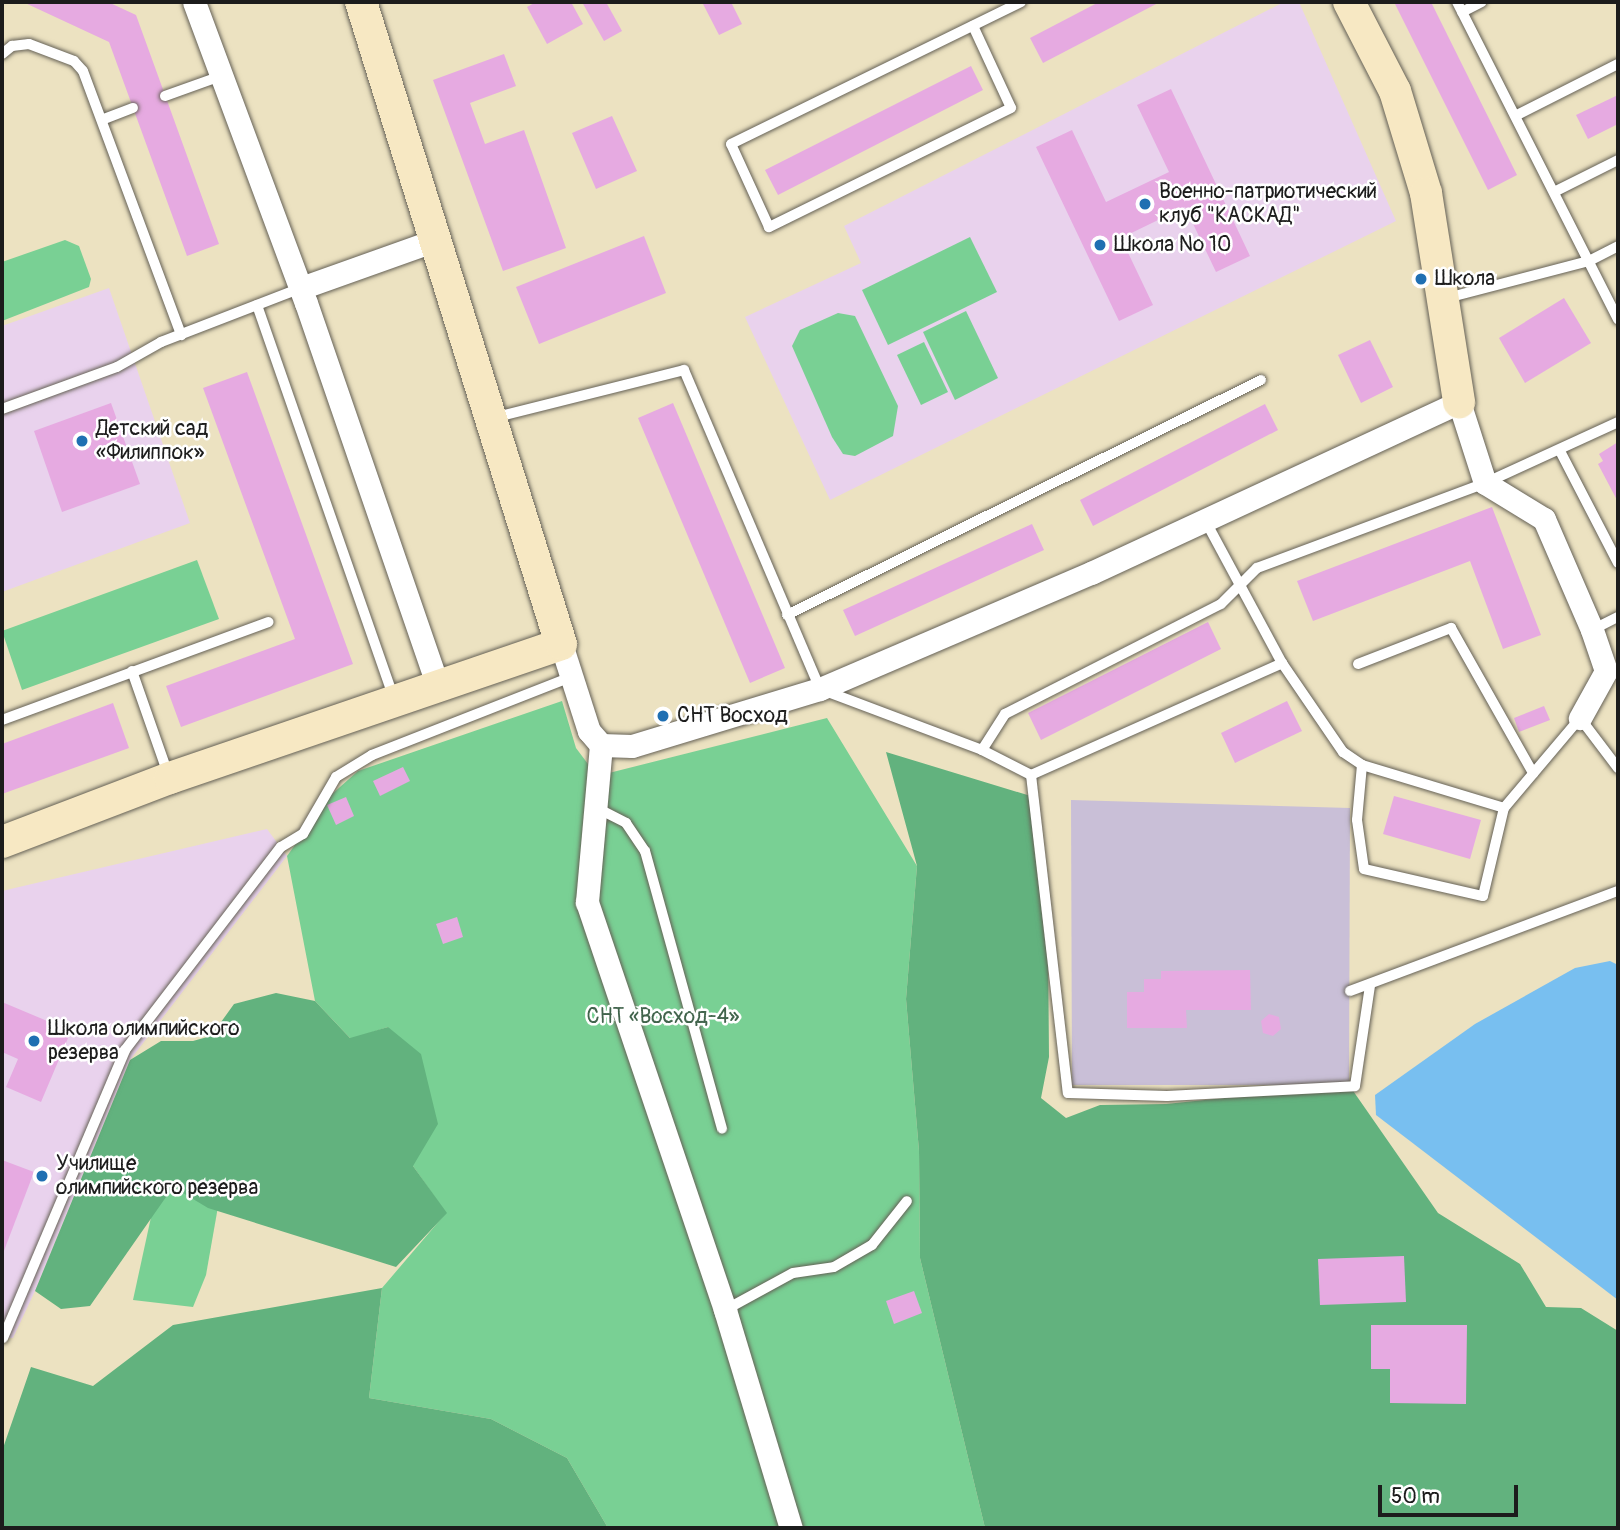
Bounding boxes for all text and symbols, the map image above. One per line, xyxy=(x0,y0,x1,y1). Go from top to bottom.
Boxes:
place label: Военно-патриотический клуб "КАСКАД" xyxy=(1159,179,1377,229)
marker: Военно-патриотический клуб "КАСКАД" xyxy=(1137,196,1153,212)
place label: Школа № 10 xyxy=(1114,232,1231,258)
marker: Школа № 10 xyxy=(1092,237,1108,253)
place label: Школа xyxy=(1435,266,1495,292)
marker: Школа xyxy=(1413,271,1429,287)
place label: Детский сад «Филиппок» xyxy=(96,416,208,466)
marker: Детский сад «Филиппок» xyxy=(74,433,90,449)
place label: СНТ Восход xyxy=(677,703,788,729)
marker: СНТ Восход xyxy=(655,708,671,724)
park label: СНТ «Восход-4» xyxy=(587,1004,739,1030)
place label: Школа олимпийского резерва xyxy=(48,1016,239,1066)
marker: Школа олимпийского резерва xyxy=(26,1033,42,1049)
place label: Училище олимпийского резерва xyxy=(56,1151,258,1201)
marker: Училище олимпийского резерва xyxy=(34,1168,50,1184)
scale bar xyxy=(1382,1470,1522,1514)
text: 50 m xyxy=(1391,1483,1440,1510)

